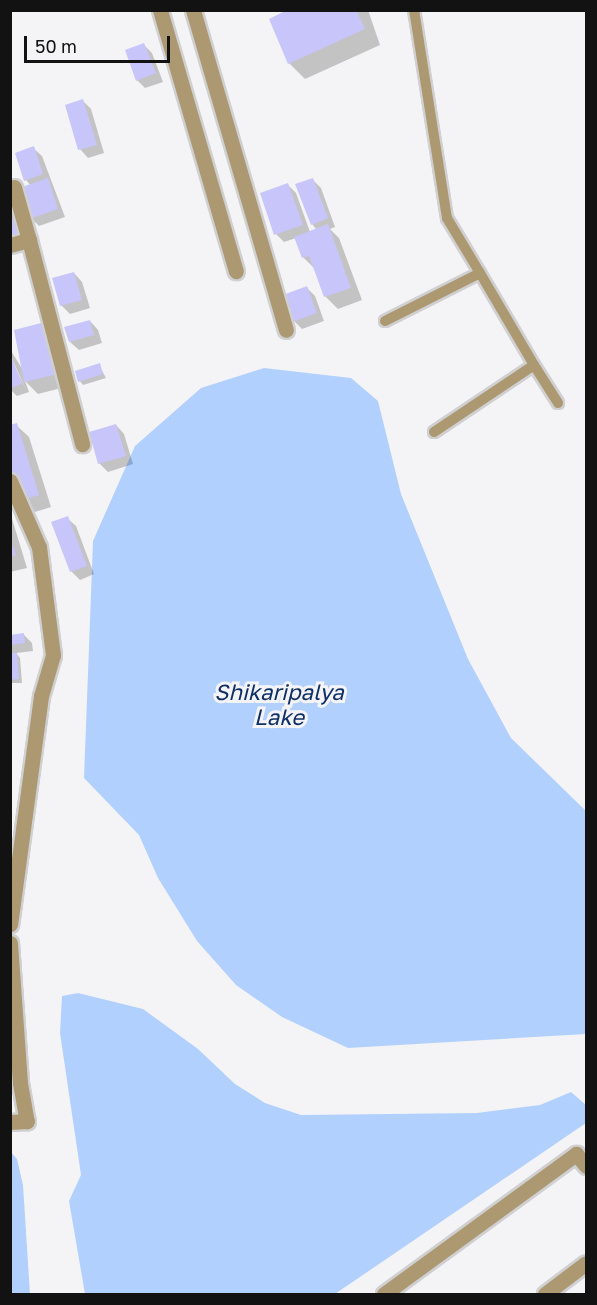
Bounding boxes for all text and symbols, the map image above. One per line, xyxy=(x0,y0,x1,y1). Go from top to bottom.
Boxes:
scale bar xyxy=(27,24,172,62)
text: 50 m xyxy=(35,35,77,57)
water label: Shikaripalya Lake xyxy=(214,678,344,730)

